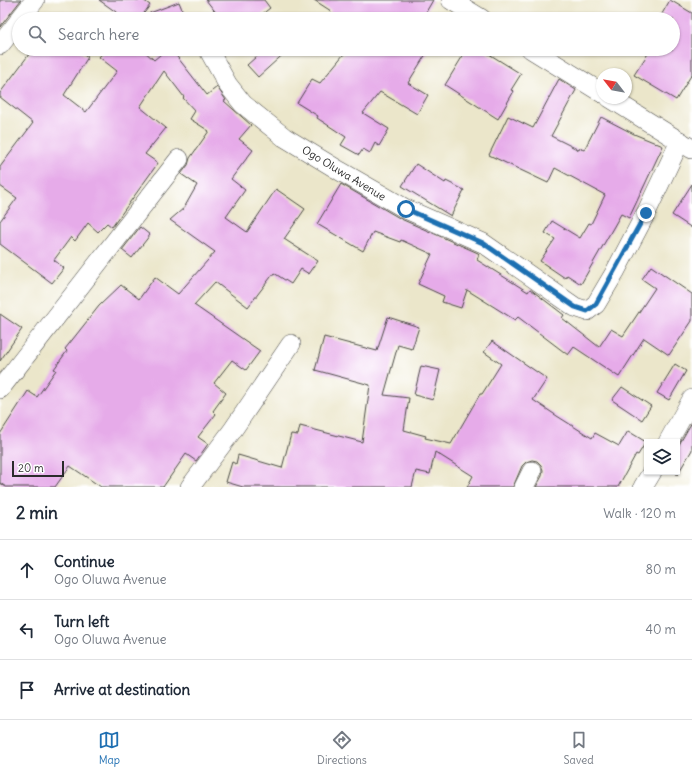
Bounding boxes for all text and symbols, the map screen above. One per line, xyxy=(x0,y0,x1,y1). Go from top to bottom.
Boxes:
search box xyxy=(12,12,680,56)
icon: search xyxy=(26,23,48,45)
text: Search here xyxy=(58,25,139,44)
north arrow xyxy=(596,68,632,104)
street label: Ogo Oluwa Avenue xyxy=(300,142,388,204)
route start xyxy=(397,200,415,218)
route end xyxy=(637,204,655,222)
map controls xyxy=(644,439,680,475)
button: layers xyxy=(644,439,680,475)
scale bar xyxy=(12,459,64,478)
text: 20 m xyxy=(18,461,44,475)
text: 2 min xyxy=(16,502,58,524)
text: Walk · 120 m xyxy=(603,505,676,522)
text: Continue xyxy=(54,552,115,571)
icon: ahead xyxy=(16,559,38,581)
text: 80 m xyxy=(645,561,676,578)
text: Ogo Oluwa Avenue xyxy=(54,571,167,588)
text: Turn left xyxy=(54,612,109,631)
icon: left xyxy=(16,619,38,641)
text: 40 m xyxy=(645,621,676,638)
text: Ogo Oluwa Avenue xyxy=(54,631,167,648)
icon: arrive xyxy=(16,679,38,701)
text: Arrive at destination xyxy=(54,680,190,699)
tab: Map xyxy=(98,729,120,767)
tab: Directions xyxy=(317,729,367,767)
tab: Saved xyxy=(563,729,594,767)

